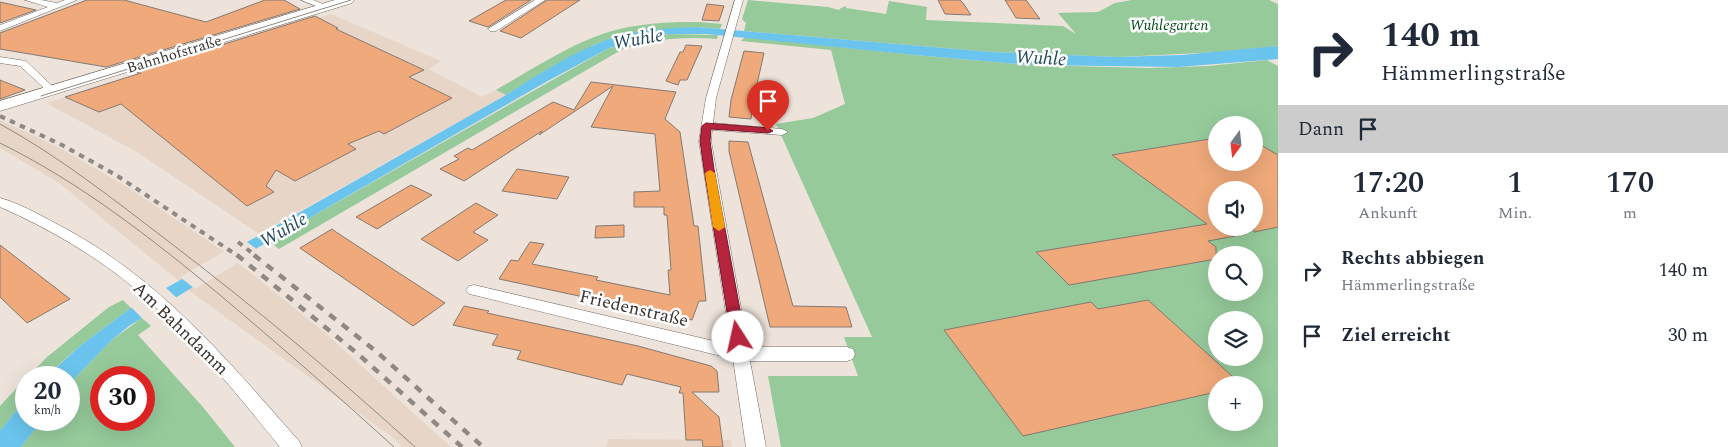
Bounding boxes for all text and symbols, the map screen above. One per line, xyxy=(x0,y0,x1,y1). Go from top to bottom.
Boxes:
text: 140 m xyxy=(1381,9,1480,62)
park label: Wuhlegarten xyxy=(1130,14,1208,37)
icon: right xyxy=(1298,20,1363,85)
water label: Wuhle xyxy=(611,21,666,58)
street label: Bahnhofstraße xyxy=(124,29,224,80)
water label: Wuhle xyxy=(1015,43,1067,74)
text: Hämmerlingstraße xyxy=(1381,57,1566,90)
pin xyxy=(747,80,789,131)
icon: arrive xyxy=(754,87,782,115)
text: Dann xyxy=(1298,115,1344,144)
icon: arrive xyxy=(1354,115,1382,143)
north arrow xyxy=(1208,116,1262,171)
map controls xyxy=(1208,116,1263,431)
text: 17:20 xyxy=(1352,160,1424,206)
text: 1 xyxy=(1507,160,1523,206)
text: 170 xyxy=(1606,160,1654,206)
button: sound xyxy=(1208,181,1263,236)
text: Ankunft xyxy=(1358,201,1418,225)
text: Min. xyxy=(1498,201,1532,225)
text: m xyxy=(1623,201,1637,225)
water label: Wuhle xyxy=(255,205,313,256)
text: Rechts abbiegen xyxy=(1341,244,1485,273)
button: search xyxy=(1208,246,1263,301)
text: 140 m xyxy=(1658,256,1708,285)
icon: right xyxy=(1298,257,1326,285)
text: Hämmerlingstraße xyxy=(1341,273,1475,297)
street label: Am Bahndamm xyxy=(126,275,235,381)
street label: Friedenstraße xyxy=(577,283,691,334)
position arrow xyxy=(711,310,763,362)
button: layers xyxy=(1208,311,1263,366)
text: Ziel erreicht xyxy=(1341,321,1451,350)
text: 30 m xyxy=(1668,321,1708,350)
icon: arrive xyxy=(1298,322,1326,350)
speed limit sign: 30 xyxy=(90,366,155,431)
text: 20 xyxy=(33,373,62,411)
button: + xyxy=(1208,376,1263,431)
text: km/h xyxy=(34,401,61,420)

